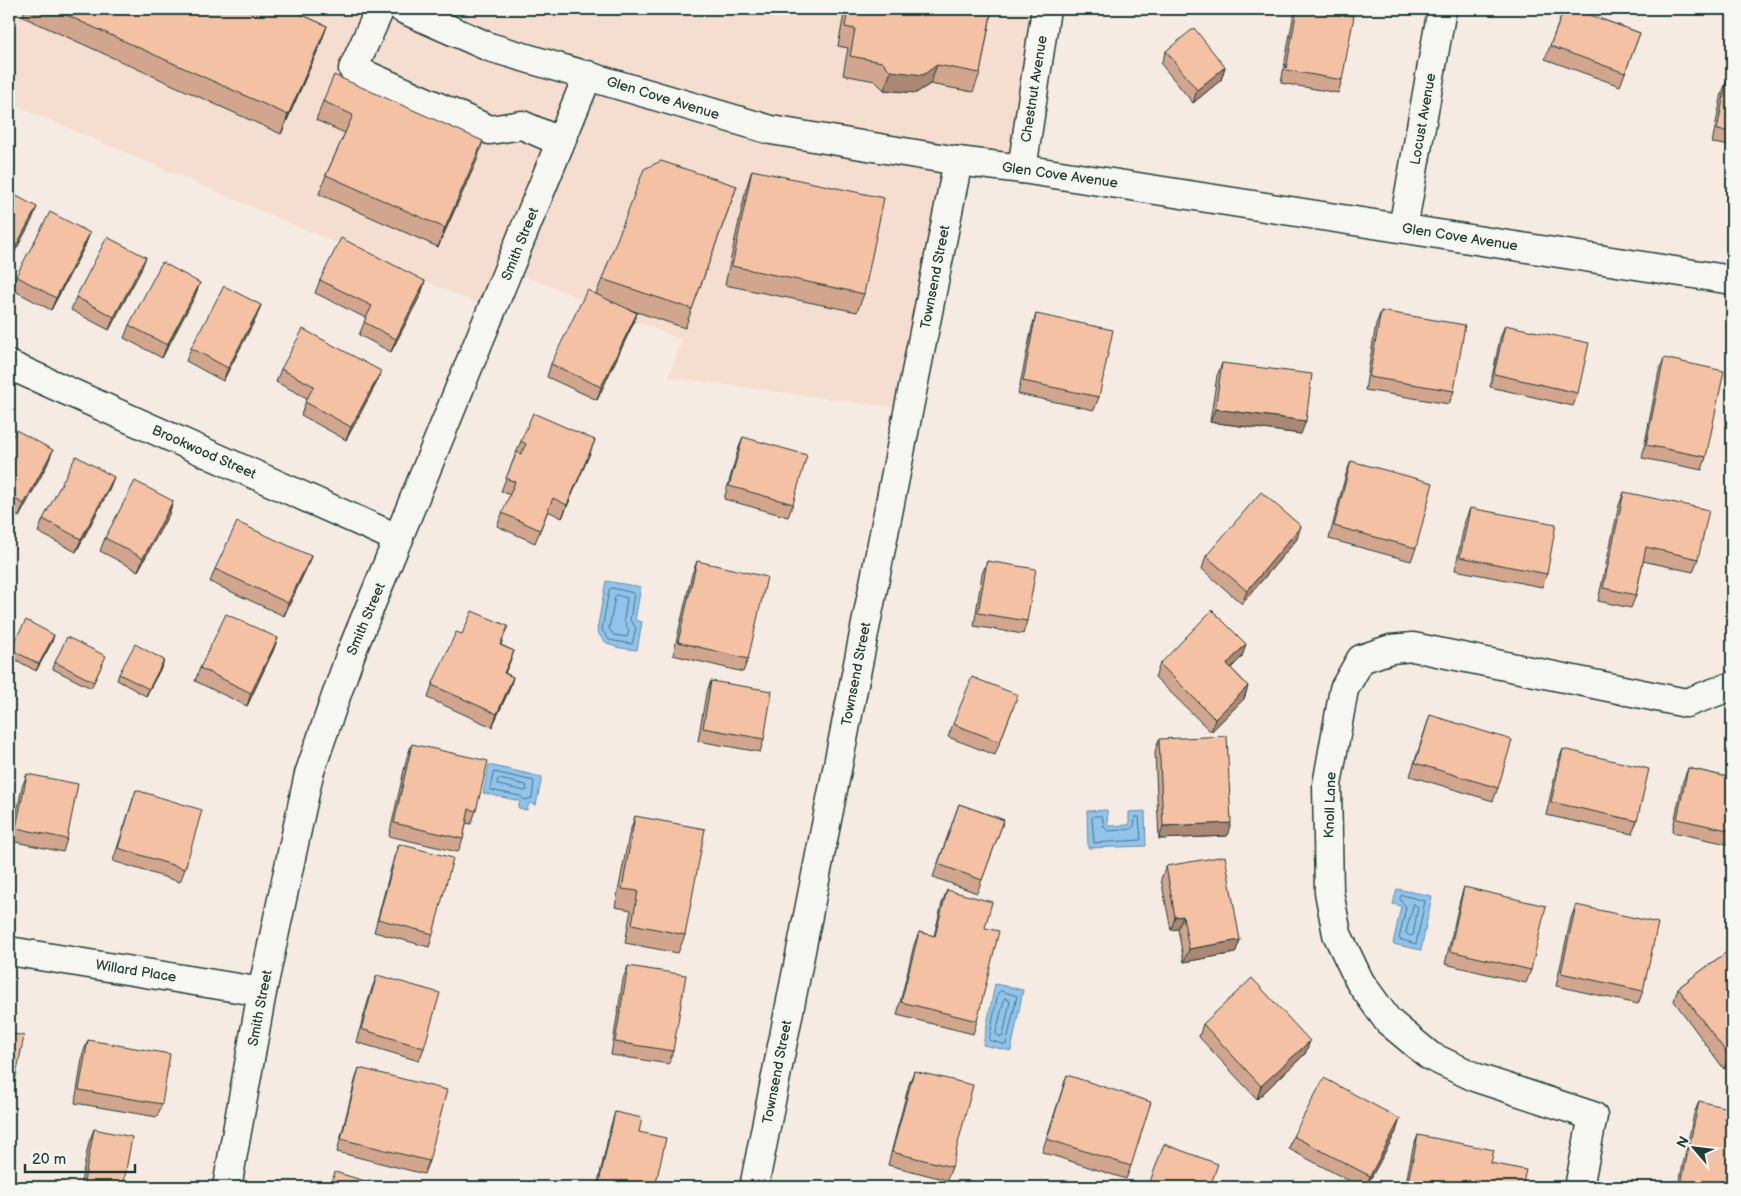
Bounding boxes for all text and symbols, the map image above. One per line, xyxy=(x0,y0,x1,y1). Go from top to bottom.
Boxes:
street label: Chestnut Avenue xyxy=(1017,34,1051,144)
street label: Locust Avenue xyxy=(1407,72,1439,166)
street label: Glen Cove Avenue xyxy=(605,73,721,123)
street label: Glen Cove Avenue xyxy=(1001,158,1119,192)
street label: Smith Street xyxy=(498,204,543,283)
street label: Glen Cove Avenue xyxy=(1401,219,1519,255)
street label: Townsend Street xyxy=(917,223,954,330)
street label: Brookwood Street xyxy=(149,421,259,483)
street label: Smith Street xyxy=(343,579,389,658)
street label: Townsend Street xyxy=(838,620,875,727)
street label: Knoll Lane xyxy=(1320,771,1340,839)
street label: Willard Place xyxy=(94,956,178,986)
street label: Smith Street xyxy=(244,968,276,1048)
street label: Townsend Street xyxy=(759,1018,796,1125)
north arrow xyxy=(1668,1124,1718,1174)
text: N xyxy=(1673,1133,1693,1151)
scale bar xyxy=(25,1141,135,1173)
text: 20 m xyxy=(32,1150,66,1169)

